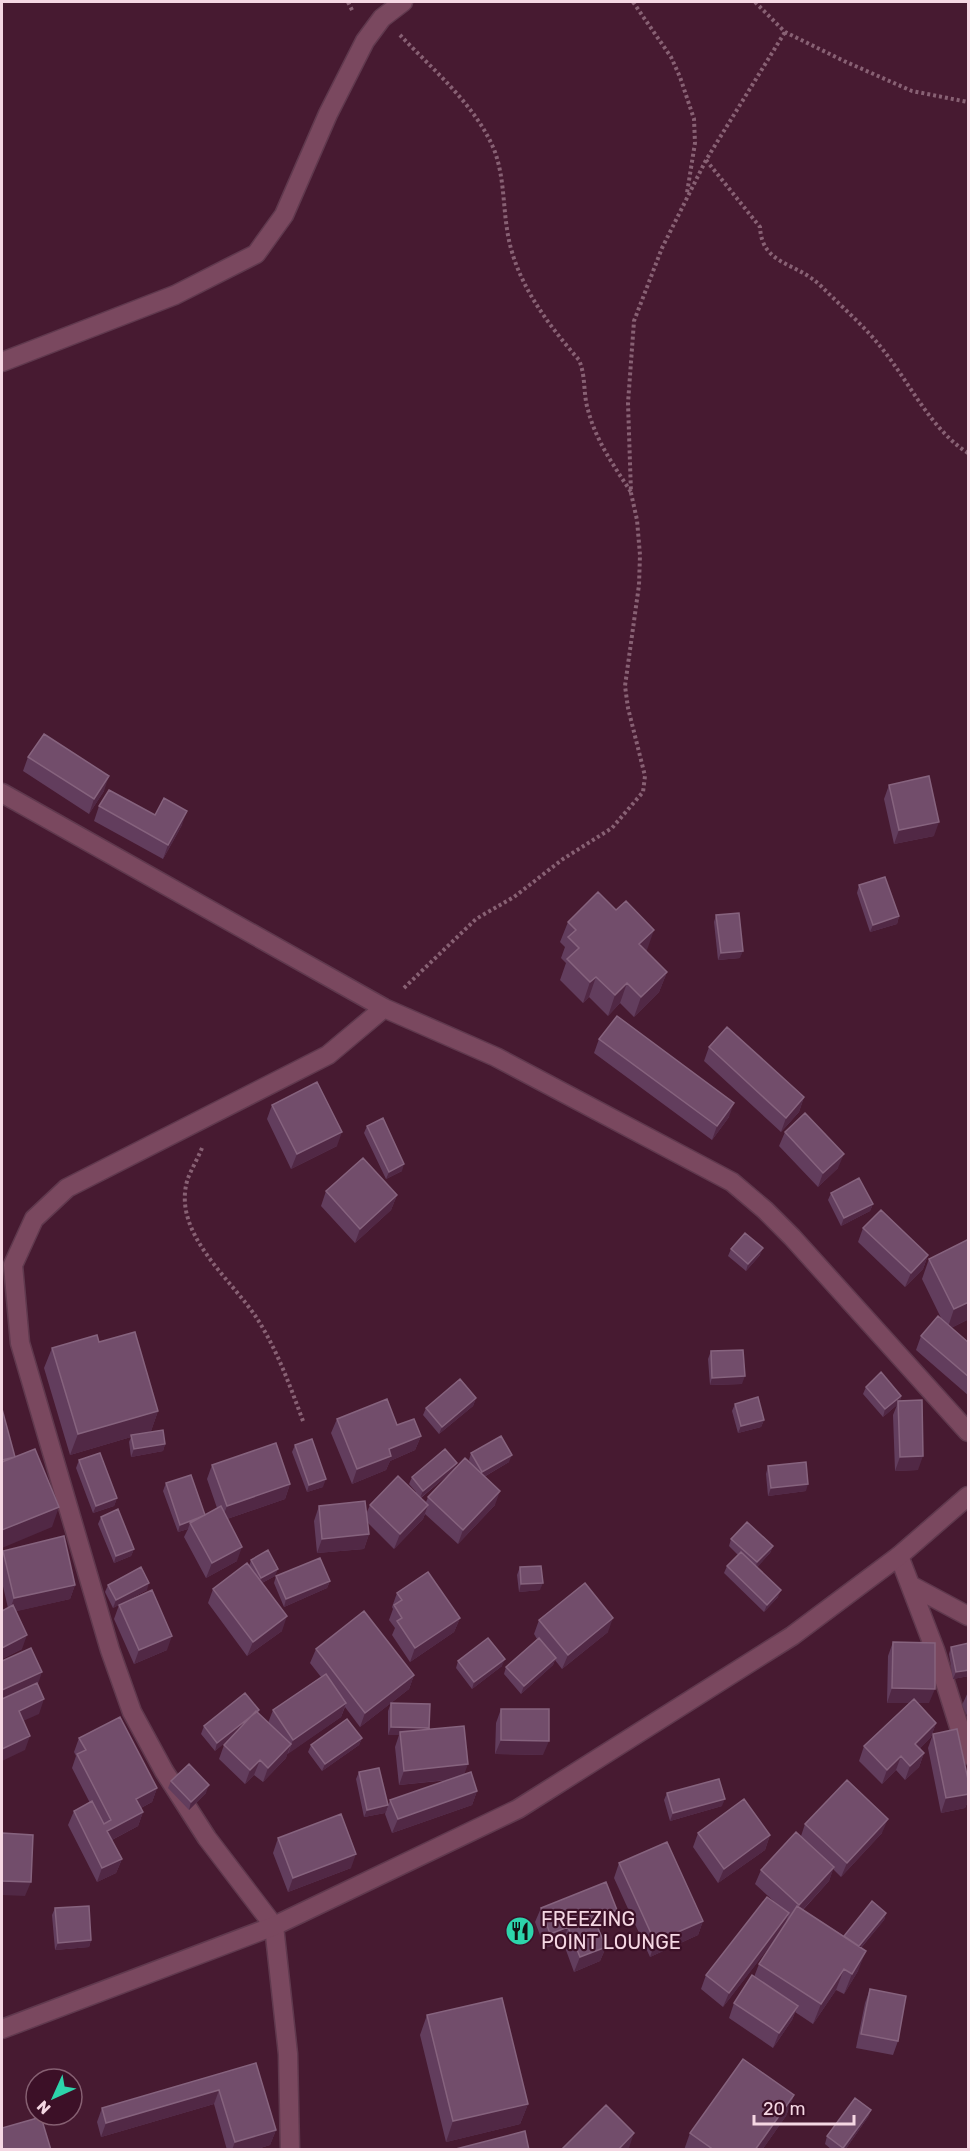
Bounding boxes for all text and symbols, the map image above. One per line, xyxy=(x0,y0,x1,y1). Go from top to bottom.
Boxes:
place label: FREEZING POINT LOUNGE xyxy=(541,1907,681,1954)
restaurant icon: FREEZING POINT LOUNGE xyxy=(504,1915,536,1947)
north arrow xyxy=(24,2067,84,2127)
scale bar xyxy=(754,2088,854,2126)
text: N xyxy=(33,2096,55,2118)
text: 20 m xyxy=(763,2098,805,2120)

